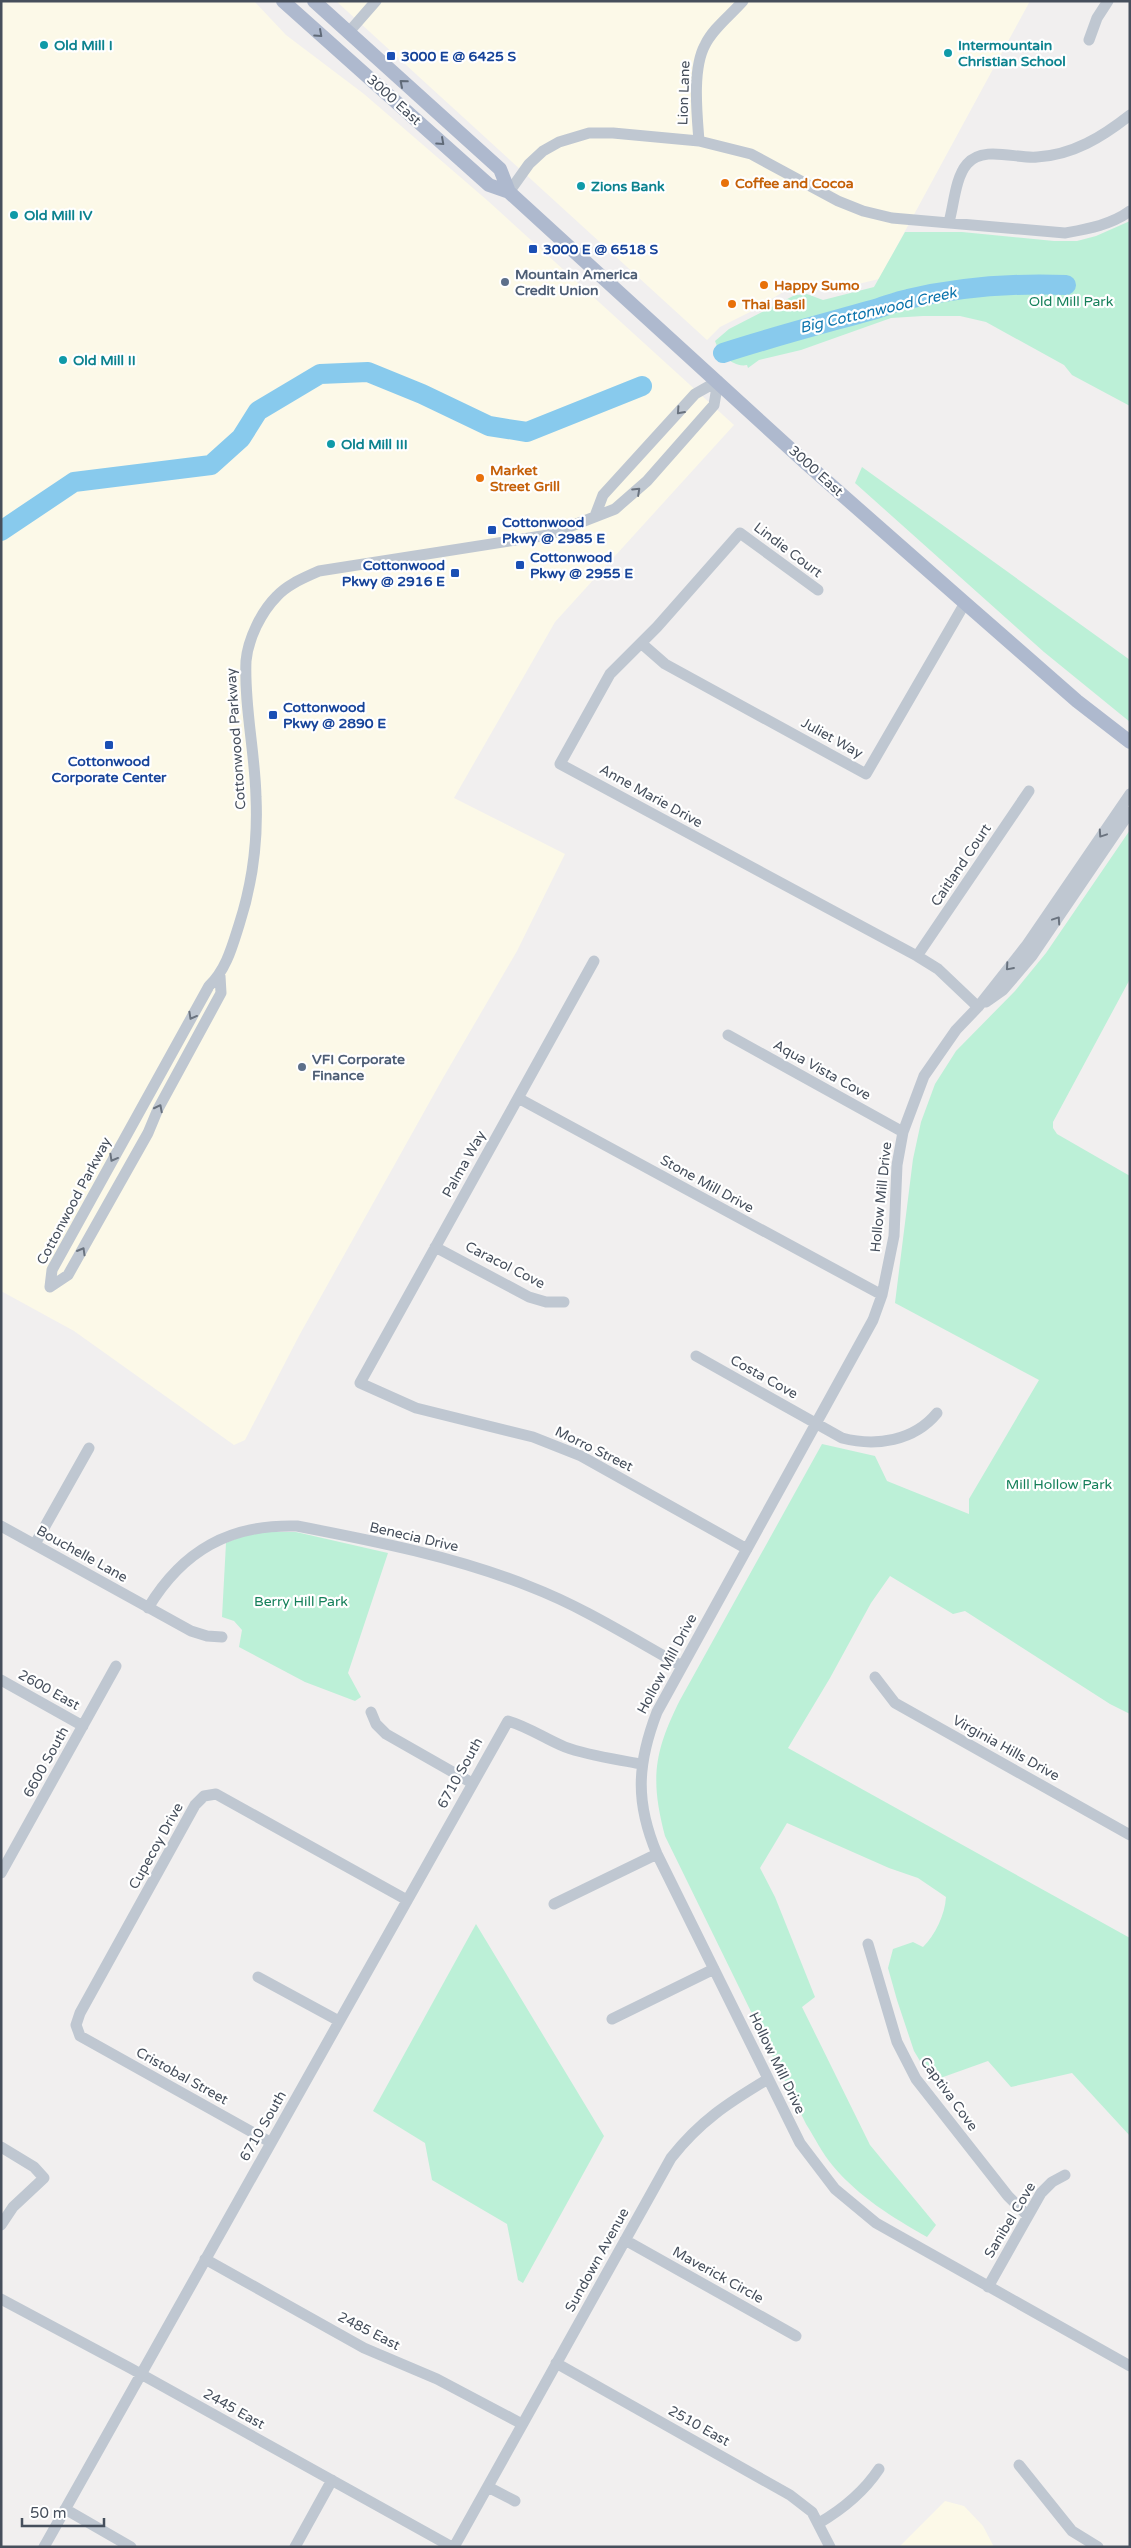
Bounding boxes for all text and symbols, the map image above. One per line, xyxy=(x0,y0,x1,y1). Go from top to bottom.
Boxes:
one-way arrow xyxy=(314,28,323,37)
place label: Old Mill I xyxy=(54,37,113,54)
place label: Intermountain Christian School xyxy=(958,37,1066,70)
marker: Old Mill I xyxy=(38,39,50,51)
marker: Intermountain Christian School xyxy=(942,47,954,59)
place label: 3000 E @ 6425 S xyxy=(401,48,516,65)
marker: 3000 E @ 6425 S xyxy=(385,50,397,62)
street label: Lion Lane xyxy=(674,60,694,126)
street label: 3000 East xyxy=(363,71,425,129)
one-way arrow xyxy=(400,80,409,89)
one-way arrow xyxy=(435,136,444,145)
place label: Coffee and Cocoa xyxy=(735,175,854,192)
marker: Coffee and Cocoa xyxy=(719,177,731,189)
place label: Zions Bank xyxy=(591,178,665,195)
marker: Zions Bank xyxy=(575,180,587,192)
place label: Old Mill IV xyxy=(24,207,93,224)
marker: Old Mill IV xyxy=(8,209,20,221)
place label: 3000 E @ 6518 S xyxy=(543,241,658,258)
marker: 3000 E @ 6518 S xyxy=(527,243,539,255)
place label: Mountain America Credit Union xyxy=(515,266,638,299)
marker: Mountain America Credit Union xyxy=(499,276,511,288)
place label: Happy Sumo xyxy=(774,277,860,294)
marker: Happy Sumo xyxy=(758,279,770,291)
water label: Big Cottonwood Creek xyxy=(798,283,960,337)
park label: Old Mill Park xyxy=(1029,293,1114,310)
place label: Thai Basil xyxy=(741,296,805,313)
marker: Thai Basil xyxy=(726,298,738,310)
place label: Old Mill II xyxy=(73,352,136,369)
marker: Old Mill II xyxy=(57,354,69,366)
one-way arrow xyxy=(677,405,686,414)
place label: Old Mill III xyxy=(341,436,408,453)
marker: Old Mill III xyxy=(325,438,337,450)
street label: 3000 East xyxy=(785,442,847,500)
place label: Market Street Grill xyxy=(490,462,560,495)
marker: Market Street Grill xyxy=(474,472,486,484)
one-way arrow xyxy=(631,488,640,497)
place label: Cottonwood Pkwy @ 2985 E xyxy=(502,514,605,547)
street label: Lindie Court xyxy=(750,519,826,582)
marker: Cottonwood Pkwy @ 2985 E xyxy=(486,524,498,536)
place label: Cottonwood Pkwy @ 2955 E xyxy=(530,549,633,582)
place label: Cottonwood Pkwy @ 2916 E xyxy=(342,557,445,590)
marker: Cottonwood Pkwy @ 2955 E xyxy=(514,559,526,571)
marker: Cottonwood Pkwy @ 2916 E xyxy=(449,567,461,579)
street label: Cottonwood Parkway xyxy=(223,667,249,810)
place label: Cottonwood Pkwy @ 2890 E xyxy=(283,699,386,732)
marker: Cottonwood Pkwy @ 2890 E xyxy=(267,709,279,721)
street label: Juliet Way xyxy=(798,714,866,762)
marker: Cottonwood Corporate Center xyxy=(103,739,115,751)
place label: Cottonwood Corporate Center xyxy=(52,753,167,786)
street label: Anne Marie Drive xyxy=(596,761,706,831)
street label: Caitland Court xyxy=(927,820,995,910)
one-way arrow xyxy=(1099,829,1109,838)
one-way arrow xyxy=(1051,916,1060,926)
one-way arrow xyxy=(1006,962,1015,971)
one-way arrow xyxy=(189,1010,199,1019)
street label: Aqua Vista Cove xyxy=(770,1036,874,1104)
place label: VFI Corporate Finance xyxy=(312,1051,405,1084)
marker: VFI Corporate Finance xyxy=(296,1061,308,1073)
one-way arrow xyxy=(153,1105,163,1114)
street label: Palma Way xyxy=(439,1127,490,1200)
street label: Cottonwood Parkway xyxy=(33,1134,115,1268)
street label: Hollow Mill Drive xyxy=(867,1141,895,1253)
street label: Stone Mill Drive xyxy=(657,1151,757,1217)
one-way arrow xyxy=(110,1152,120,1161)
street label: Caracol Cove xyxy=(462,1238,548,1292)
one-way arrow xyxy=(75,1248,85,1257)
street label: Costa Cove xyxy=(727,1351,801,1403)
street label: Morro Street xyxy=(552,1423,636,1475)
park label: Mill Hollow Park xyxy=(1006,1476,1113,1493)
street label: Benecia Drive xyxy=(368,1518,460,1556)
street label: Bouchelle Lane xyxy=(33,1522,131,1586)
park label: Berry Hill Park xyxy=(254,1593,348,1610)
street label: Hollow Mill Drive xyxy=(633,1611,701,1717)
street label: 2600 East xyxy=(15,1666,83,1714)
street label: Virginia Hills Drive xyxy=(949,1712,1063,1785)
street label: 6600 South xyxy=(20,1724,72,1800)
street label: 6710 South xyxy=(434,1735,486,1811)
street label: Cupecoy Drive xyxy=(125,1800,187,1892)
street label: Hollow Mill Drive xyxy=(745,2009,809,2117)
street label: Cristobal Street xyxy=(133,2044,232,2109)
street label: Captiva Cove xyxy=(916,2054,982,2134)
street label: 6710 South xyxy=(236,2088,290,2164)
street label: Sanibel Cove xyxy=(981,2179,1039,2261)
street label: Sundown Avenue xyxy=(561,2205,633,2315)
street label: Maverick Circle xyxy=(670,2243,766,2307)
street label: 2485 East xyxy=(335,2308,404,2354)
street label: 2445 East xyxy=(200,2385,268,2433)
street label: 2510 East xyxy=(665,2402,733,2450)
scale bar xyxy=(22,2496,105,2528)
text: 50 m xyxy=(30,2504,67,2522)

